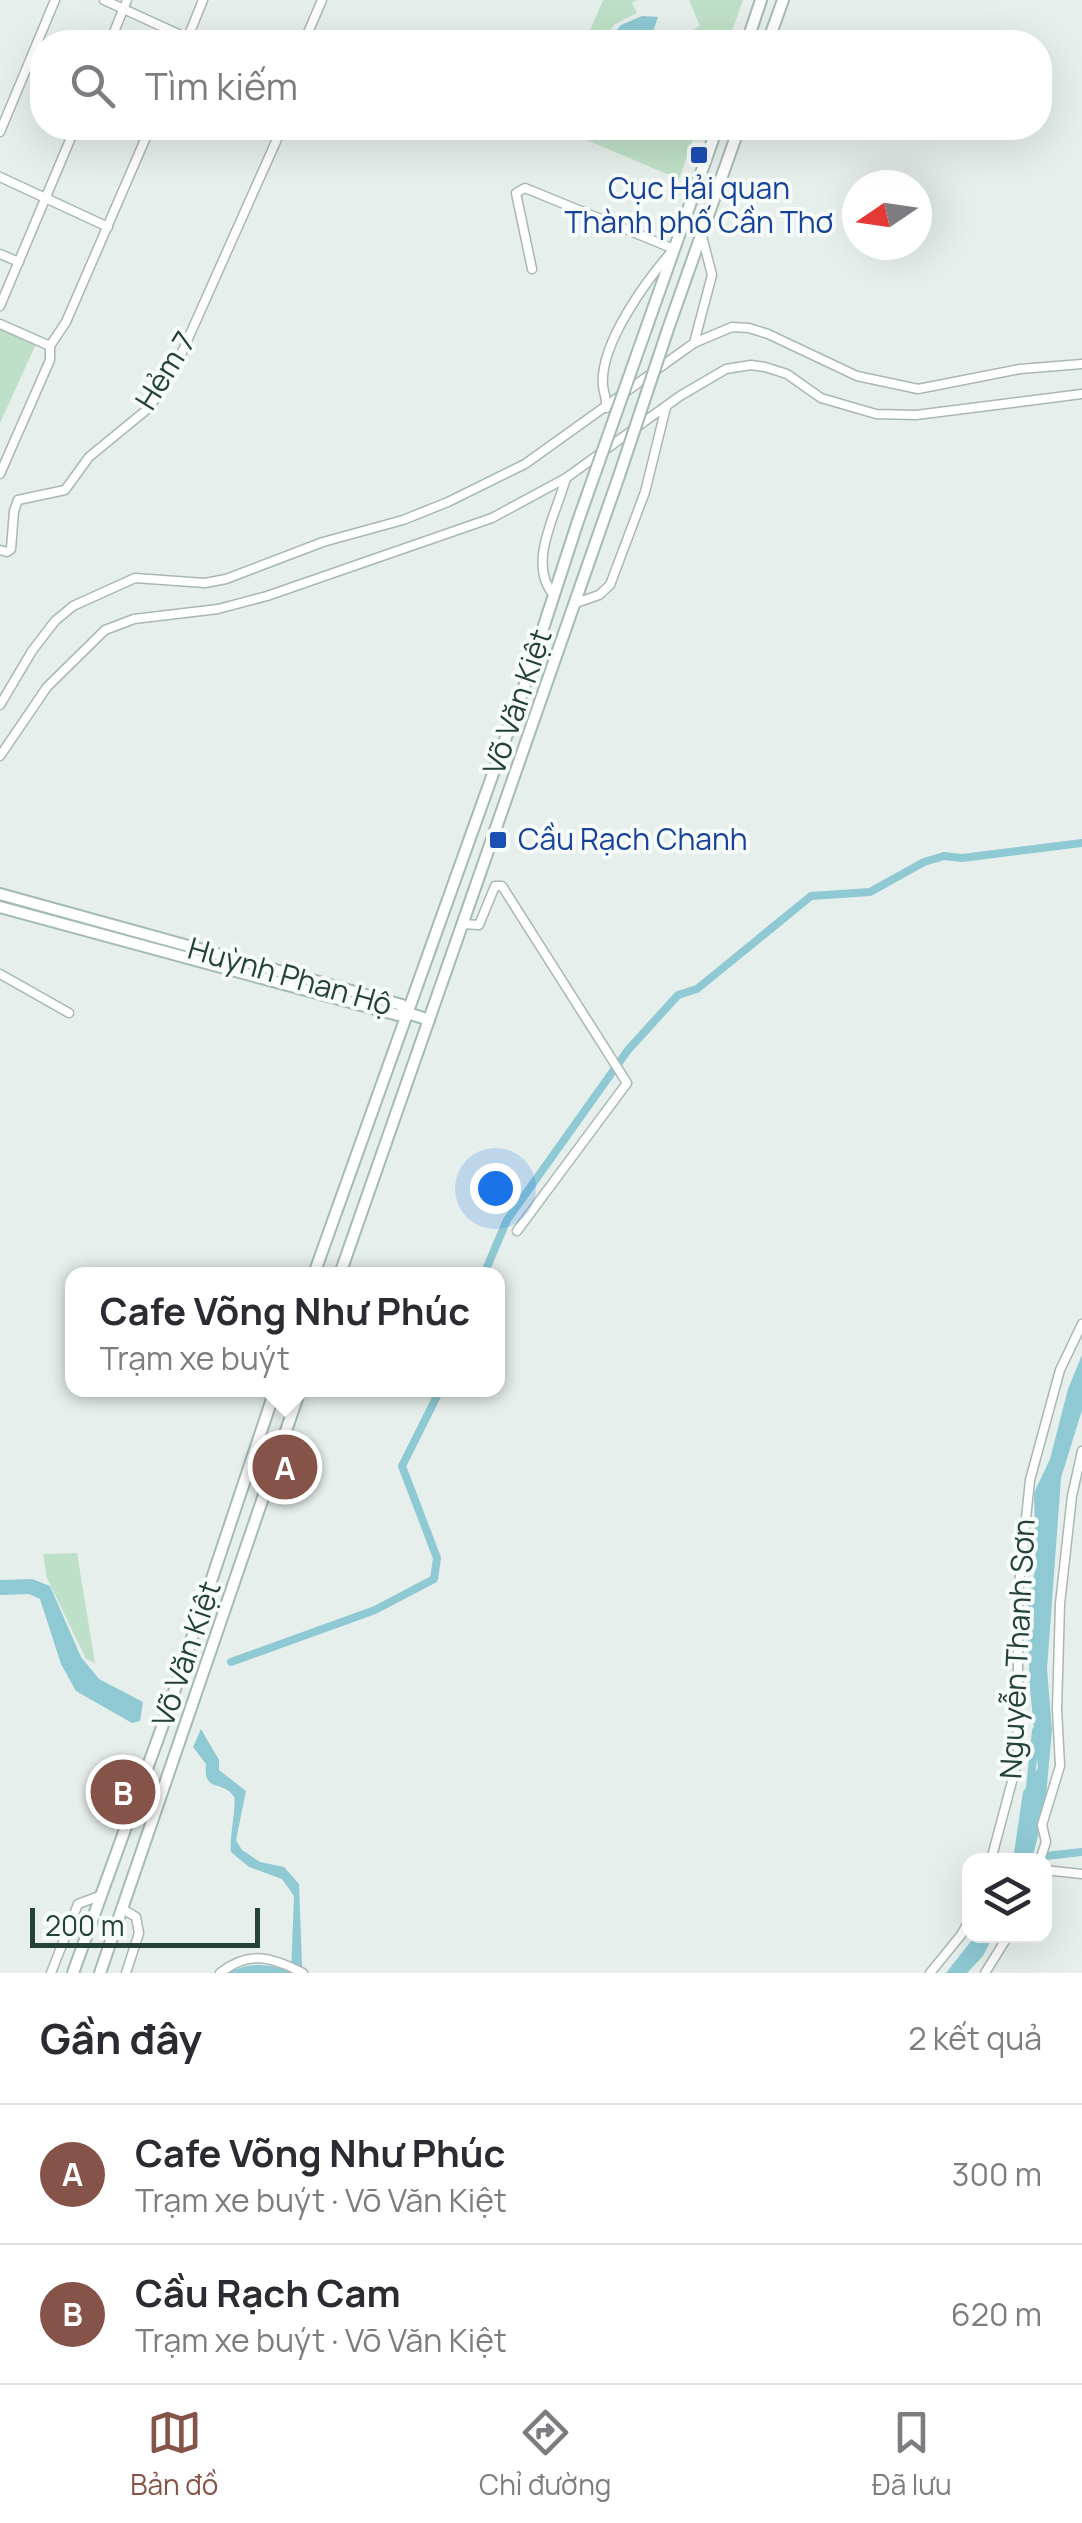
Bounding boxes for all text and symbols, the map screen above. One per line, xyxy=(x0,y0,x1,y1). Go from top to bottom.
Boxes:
search box xyxy=(30,30,1052,140)
icon: search xyxy=(65,58,120,113)
text: Tìm kiếm xyxy=(145,59,298,111)
marker: Cục Hải quan Thành phố Cần Thơ xyxy=(688,144,710,166)
place label: Cục Hải quan Thành phố Cần Thơ xyxy=(565,167,833,242)
north arrow xyxy=(842,170,932,260)
street label: Hẻm 7 xyxy=(125,323,205,417)
street label: Võ Văn Kiệt xyxy=(473,623,561,780)
place label: Cầu Rạch Chanh xyxy=(518,818,748,859)
marker: Cầu Rạch Chanh xyxy=(487,829,509,851)
street label: Huỳnh Phan Hộ xyxy=(184,927,397,1024)
your location xyxy=(470,1163,521,1214)
popup xyxy=(65,1267,505,1397)
text: Cafe Võng Như Phúc xyxy=(100,1284,470,1336)
text: Trạm xe buýt xyxy=(100,1336,290,1380)
pin: A xyxy=(252,1430,318,1504)
street label: Nguyễn Thanh Sơn xyxy=(989,1518,1044,1780)
street label: Võ Văn Kiệt xyxy=(142,1575,230,1732)
pin: B xyxy=(90,1754,156,1830)
map controls xyxy=(962,1853,1052,1943)
button: layers xyxy=(962,1853,1052,1943)
scale bar xyxy=(30,1903,260,1948)
text: 200 m xyxy=(45,1906,124,1944)
text: Gần đây xyxy=(40,2009,202,2067)
text: 2 kết quả xyxy=(908,2016,1042,2060)
text: Cafe Võng Như Phúc xyxy=(135,2126,505,2178)
text: A xyxy=(62,2152,83,2196)
text: 300 m xyxy=(952,2152,1042,2196)
text: Trạm xe buýt · Võ Văn Kiệt xyxy=(135,2178,507,2222)
text: Cầu Rạch Cam xyxy=(135,2266,401,2318)
text: B xyxy=(62,2292,83,2336)
text: 620 m xyxy=(951,2292,1042,2336)
text: Trạm xe buýt · Võ Văn Kiệt xyxy=(135,2318,507,2362)
tab: Bản đồ xyxy=(130,2405,218,2503)
tab: Chỉ đường xyxy=(479,2405,611,2503)
tab: Đã lưu xyxy=(872,2405,952,2503)

